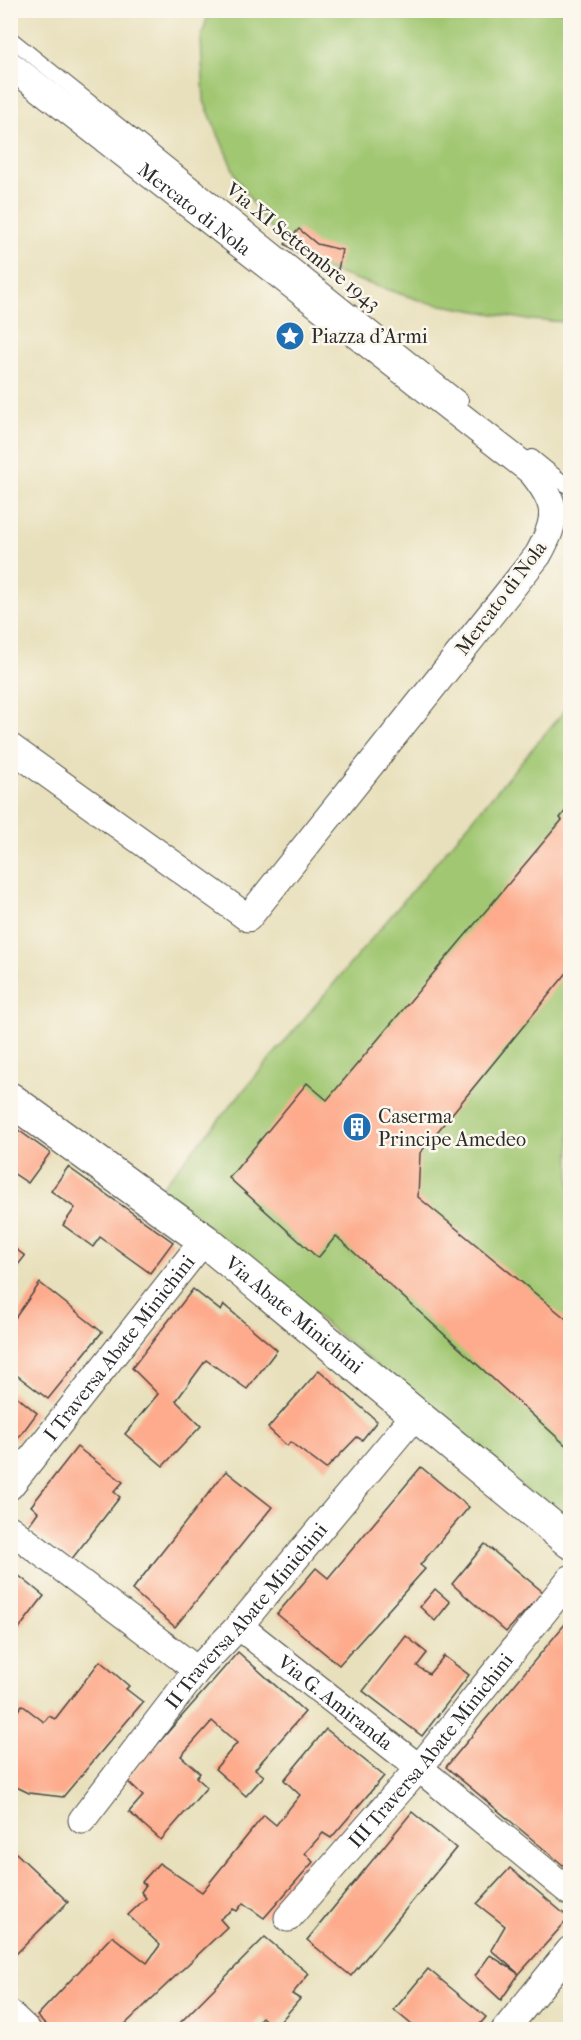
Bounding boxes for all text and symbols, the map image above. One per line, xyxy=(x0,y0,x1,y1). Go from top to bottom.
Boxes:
street label: Mercato di Nola xyxy=(134,158,256,260)
street label: Via XI Settembre 1943 xyxy=(221,177,385,316)
place icon: Piazza d'Armi xyxy=(274,320,306,352)
place label: Piazza d'Armi xyxy=(311,325,428,348)
street label: Mercato di Nola xyxy=(451,536,552,660)
place label: Caserma Principe Amedeo xyxy=(378,1105,526,1151)
building icon: Caserma Principe Amedeo xyxy=(341,1111,373,1143)
street label: I Traversa Abate Minichini xyxy=(39,1250,199,1445)
street label: Via Abate Minichini xyxy=(220,1250,368,1378)
street label: II Traversa Abate Minichini xyxy=(160,1518,332,1713)
street label: Via G. Amiranda xyxy=(273,1649,398,1755)
street label: III Traversa Abate Minichini xyxy=(343,1649,518,1852)

